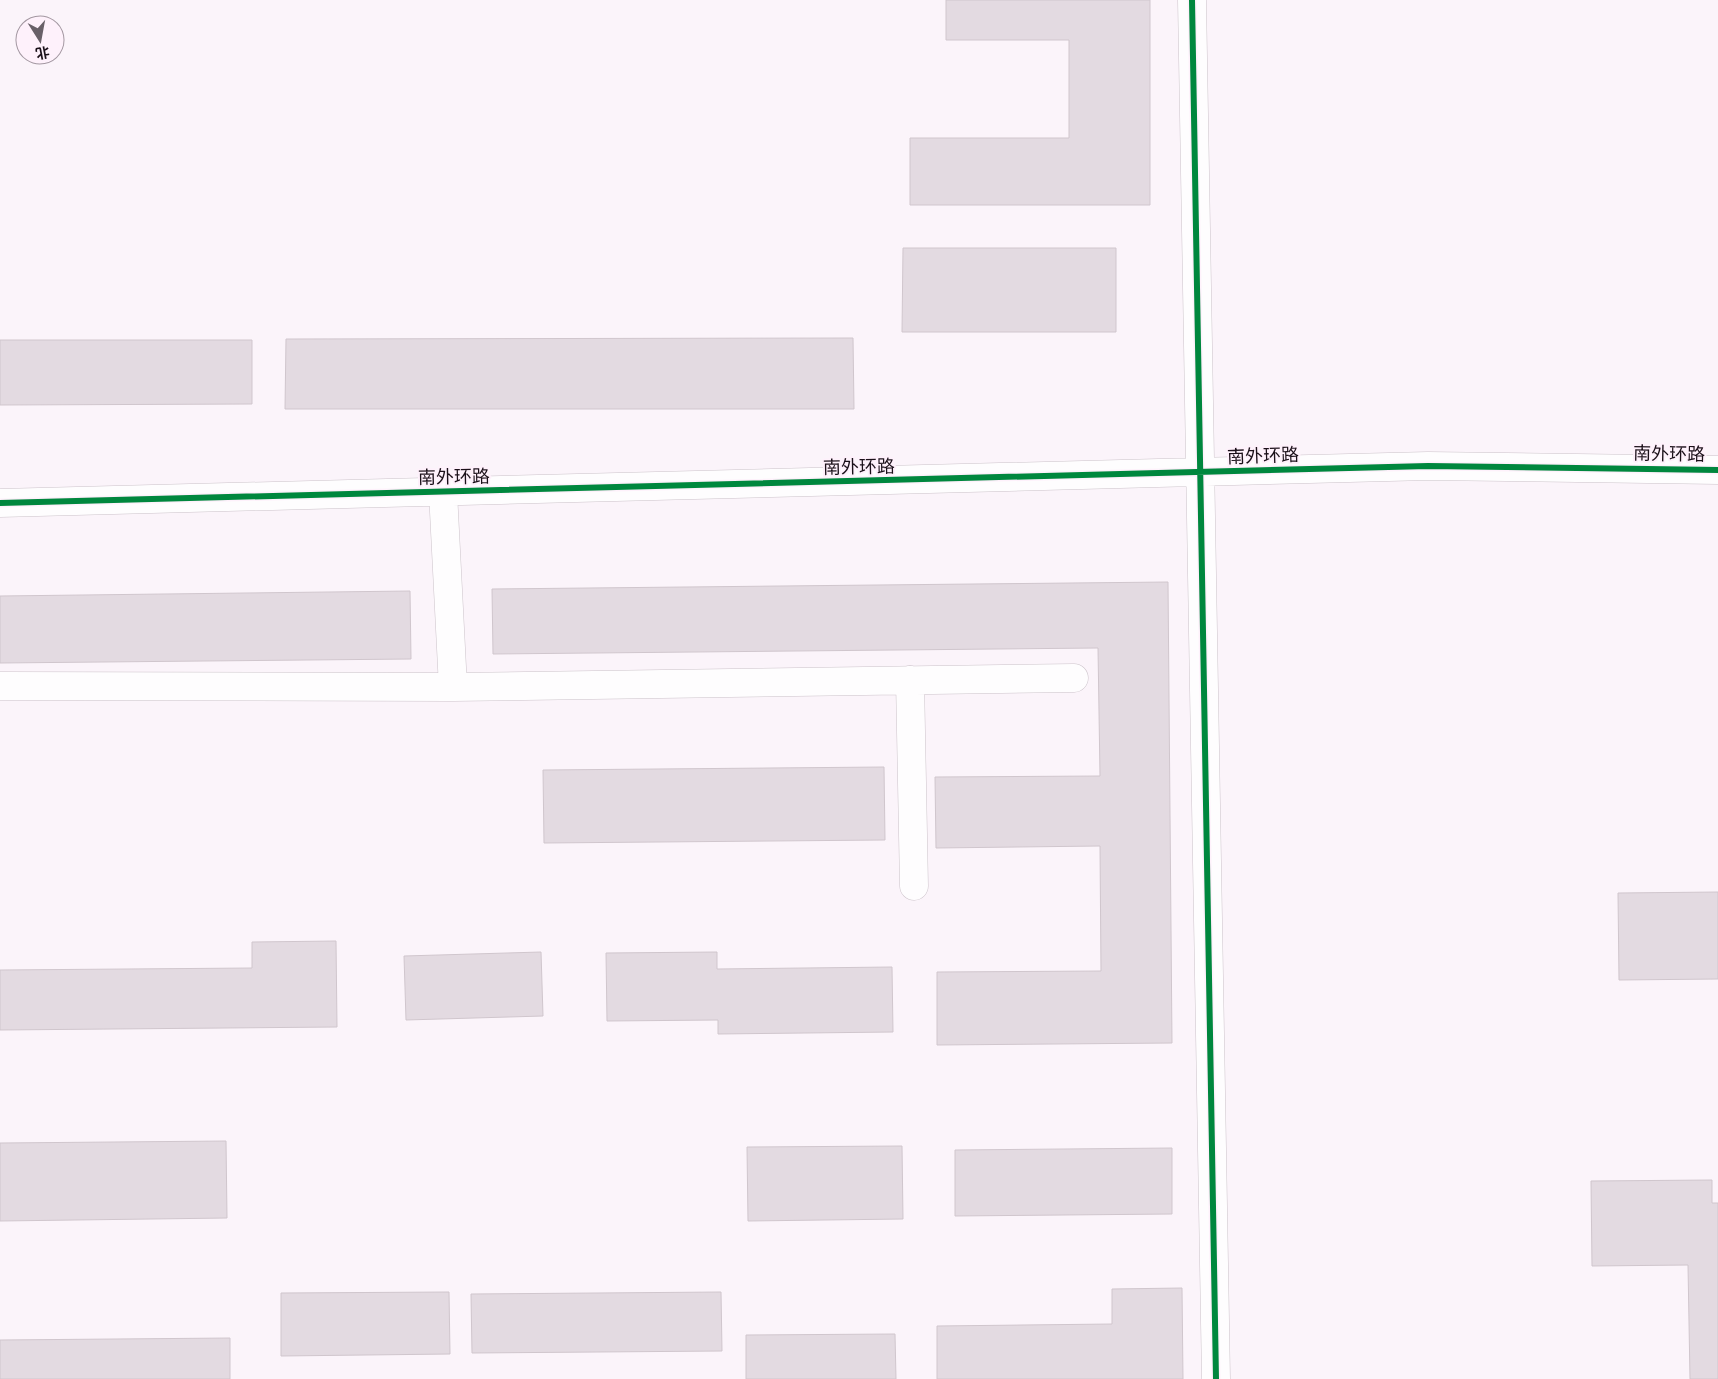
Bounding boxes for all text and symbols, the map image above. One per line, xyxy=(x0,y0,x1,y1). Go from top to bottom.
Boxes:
north arrow xyxy=(15,15,65,65)
text: 北 xyxy=(34,44,51,63)
street label: 南外环路 xyxy=(1633,441,1705,465)
street label: 南外环路 xyxy=(1227,443,1299,467)
street label: 南外环路 xyxy=(823,454,895,478)
street label: 南外环路 xyxy=(418,464,490,488)

